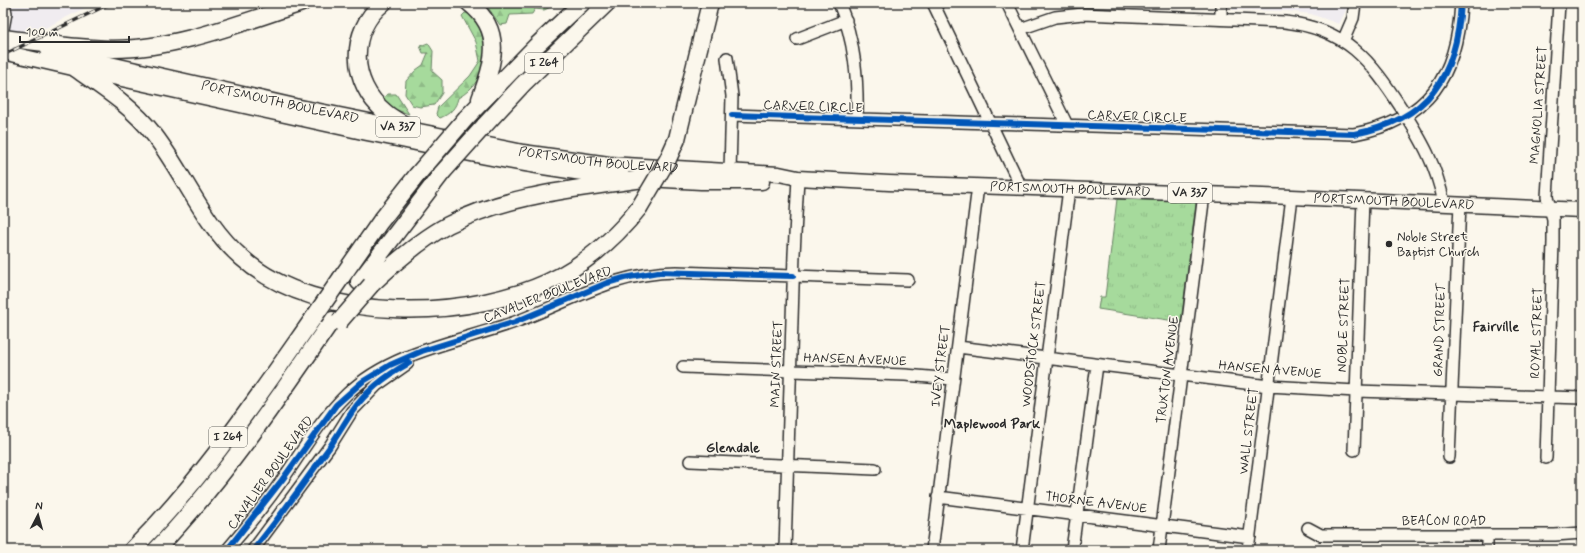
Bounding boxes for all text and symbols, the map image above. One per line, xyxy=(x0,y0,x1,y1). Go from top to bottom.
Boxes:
scale bar xyxy=(20,18,129,44)
text: 100 m xyxy=(26,25,58,41)
street label: MAGNOLIA STREET xyxy=(1526,45,1552,165)
road number: I 264 xyxy=(525,53,563,73)
street label: PORTSMOUTH BOULEVARD xyxy=(200,77,361,127)
street label: CARVER CIRCLE xyxy=(763,97,863,117)
street label: CARVER CIRCLE xyxy=(1087,107,1187,127)
road number: VA 337 xyxy=(376,117,420,137)
street label: PORTSMOUTH BOULEVARD xyxy=(517,143,679,177)
street label: PORTSMOUTH BOULEVARD xyxy=(990,178,1151,201)
road number: VA 337 xyxy=(1168,183,1212,203)
street label: PORTSMOUTH BOULEVARD xyxy=(1313,189,1475,214)
place label: Noble Street Baptist Church xyxy=(1397,229,1480,261)
marker: Noble Street Baptist Church xyxy=(1384,239,1394,249)
street label: CAVALIER BOULEVARD xyxy=(481,263,615,327)
street label: NOBLE STREET xyxy=(1334,277,1354,373)
street label: WOODSTOCK STREET xyxy=(1018,280,1050,408)
street label: GRAND STREET xyxy=(1430,282,1450,377)
street label: ROYAL STREET xyxy=(1527,287,1547,379)
street label: TRUXTON AVENUE xyxy=(1153,315,1183,425)
district label: Fairville xyxy=(1473,318,1519,336)
street label: MAIN STREET xyxy=(767,320,787,408)
street label: IVEY STREET xyxy=(928,324,954,408)
street label: HANSEN AVENUE xyxy=(803,350,907,370)
street label: HANSEN AVENUE xyxy=(1218,357,1323,383)
street label: WALL STREET xyxy=(1235,386,1263,475)
street label: CAVALIER BOULEVARD xyxy=(224,413,318,533)
district label: Maplewood Park xyxy=(944,415,1040,433)
road number: I 264 xyxy=(209,427,247,447)
district label: Glendale xyxy=(706,439,760,457)
street label: THORNE AVENUE xyxy=(1044,488,1148,518)
north arrow xyxy=(18,495,58,535)
text: N xyxy=(35,499,43,513)
street label: BEACON ROAD xyxy=(1402,513,1486,530)

